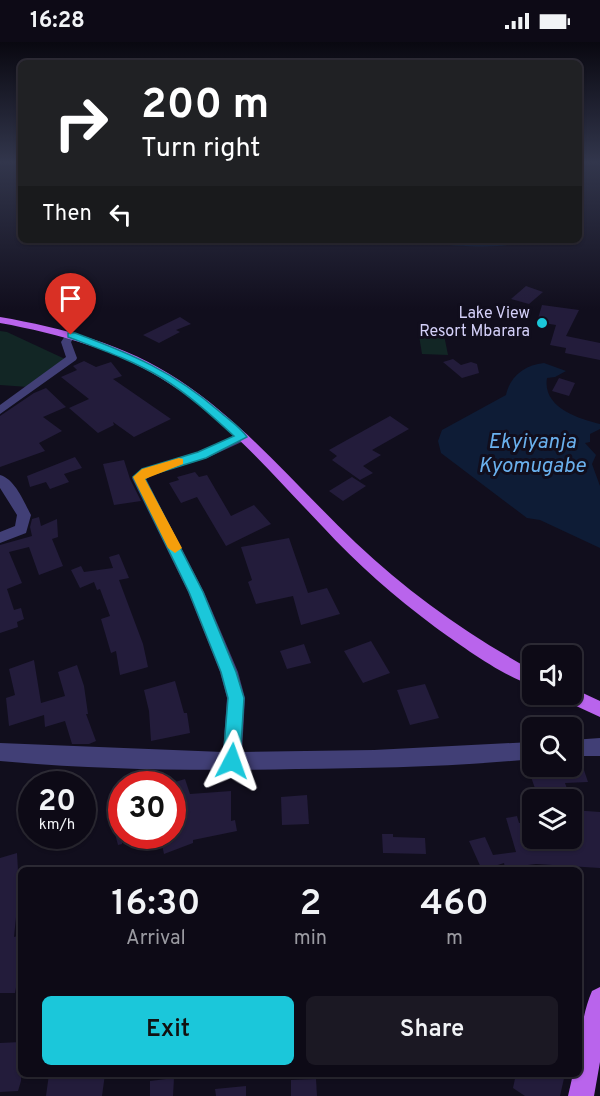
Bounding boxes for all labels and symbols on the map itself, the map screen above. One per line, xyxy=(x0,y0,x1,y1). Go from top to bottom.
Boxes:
pin xyxy=(45,273,96,335)
place label: Lake View Resort Mbarara xyxy=(419,304,530,342)
marker: Lake View Resort Mbarara xyxy=(535,316,549,330)
water label: Ekyiyanja Kyomugabe xyxy=(478,429,587,480)
position arrow xyxy=(200,729,264,793)
speed limit sign: 30 xyxy=(108,771,186,849)

